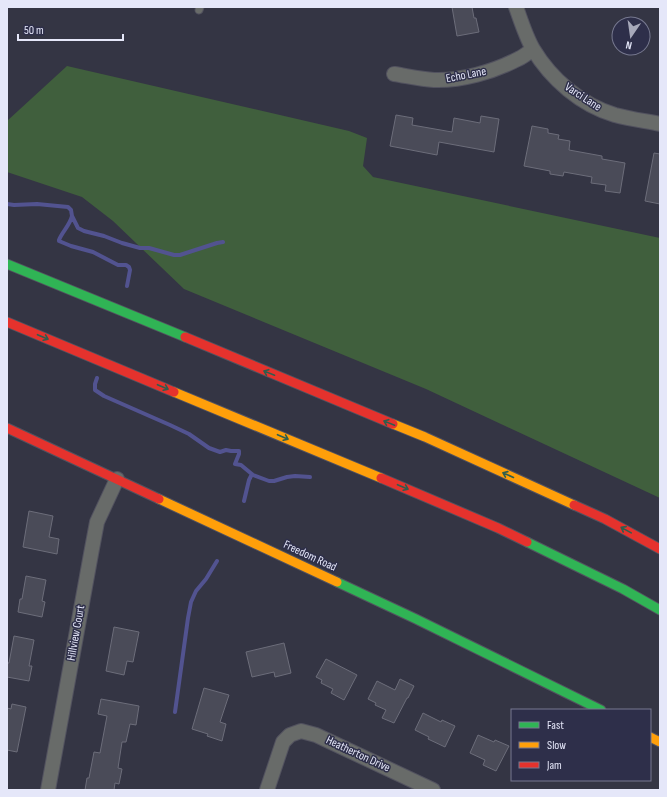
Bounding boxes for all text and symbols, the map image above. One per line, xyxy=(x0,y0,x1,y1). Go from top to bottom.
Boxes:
scale bar xyxy=(18,16,123,42)
north arrow xyxy=(611,16,651,56)
text: 50 m xyxy=(24,23,44,38)
text: N xyxy=(624,38,633,52)
street label: Echo Lane xyxy=(445,64,488,86)
street label: Varci Lane xyxy=(562,80,604,115)
one-way arrow xyxy=(37,333,49,341)
one-way arrow xyxy=(264,369,276,376)
one-way arrow xyxy=(157,383,169,391)
one-way arrow xyxy=(384,418,396,426)
one-way arrow xyxy=(277,433,289,441)
one-way arrow xyxy=(503,471,515,478)
one-way arrow xyxy=(396,484,408,492)
one-way arrow xyxy=(620,526,632,534)
street label: Freedom Road xyxy=(281,537,339,575)
street label: Hillview Court xyxy=(64,604,88,662)
legend xyxy=(511,709,651,781)
text: Fast xyxy=(547,718,564,733)
street label: Heatherton Drive xyxy=(323,733,393,776)
text: Slow xyxy=(547,738,566,753)
text: Jam xyxy=(546,758,562,773)

